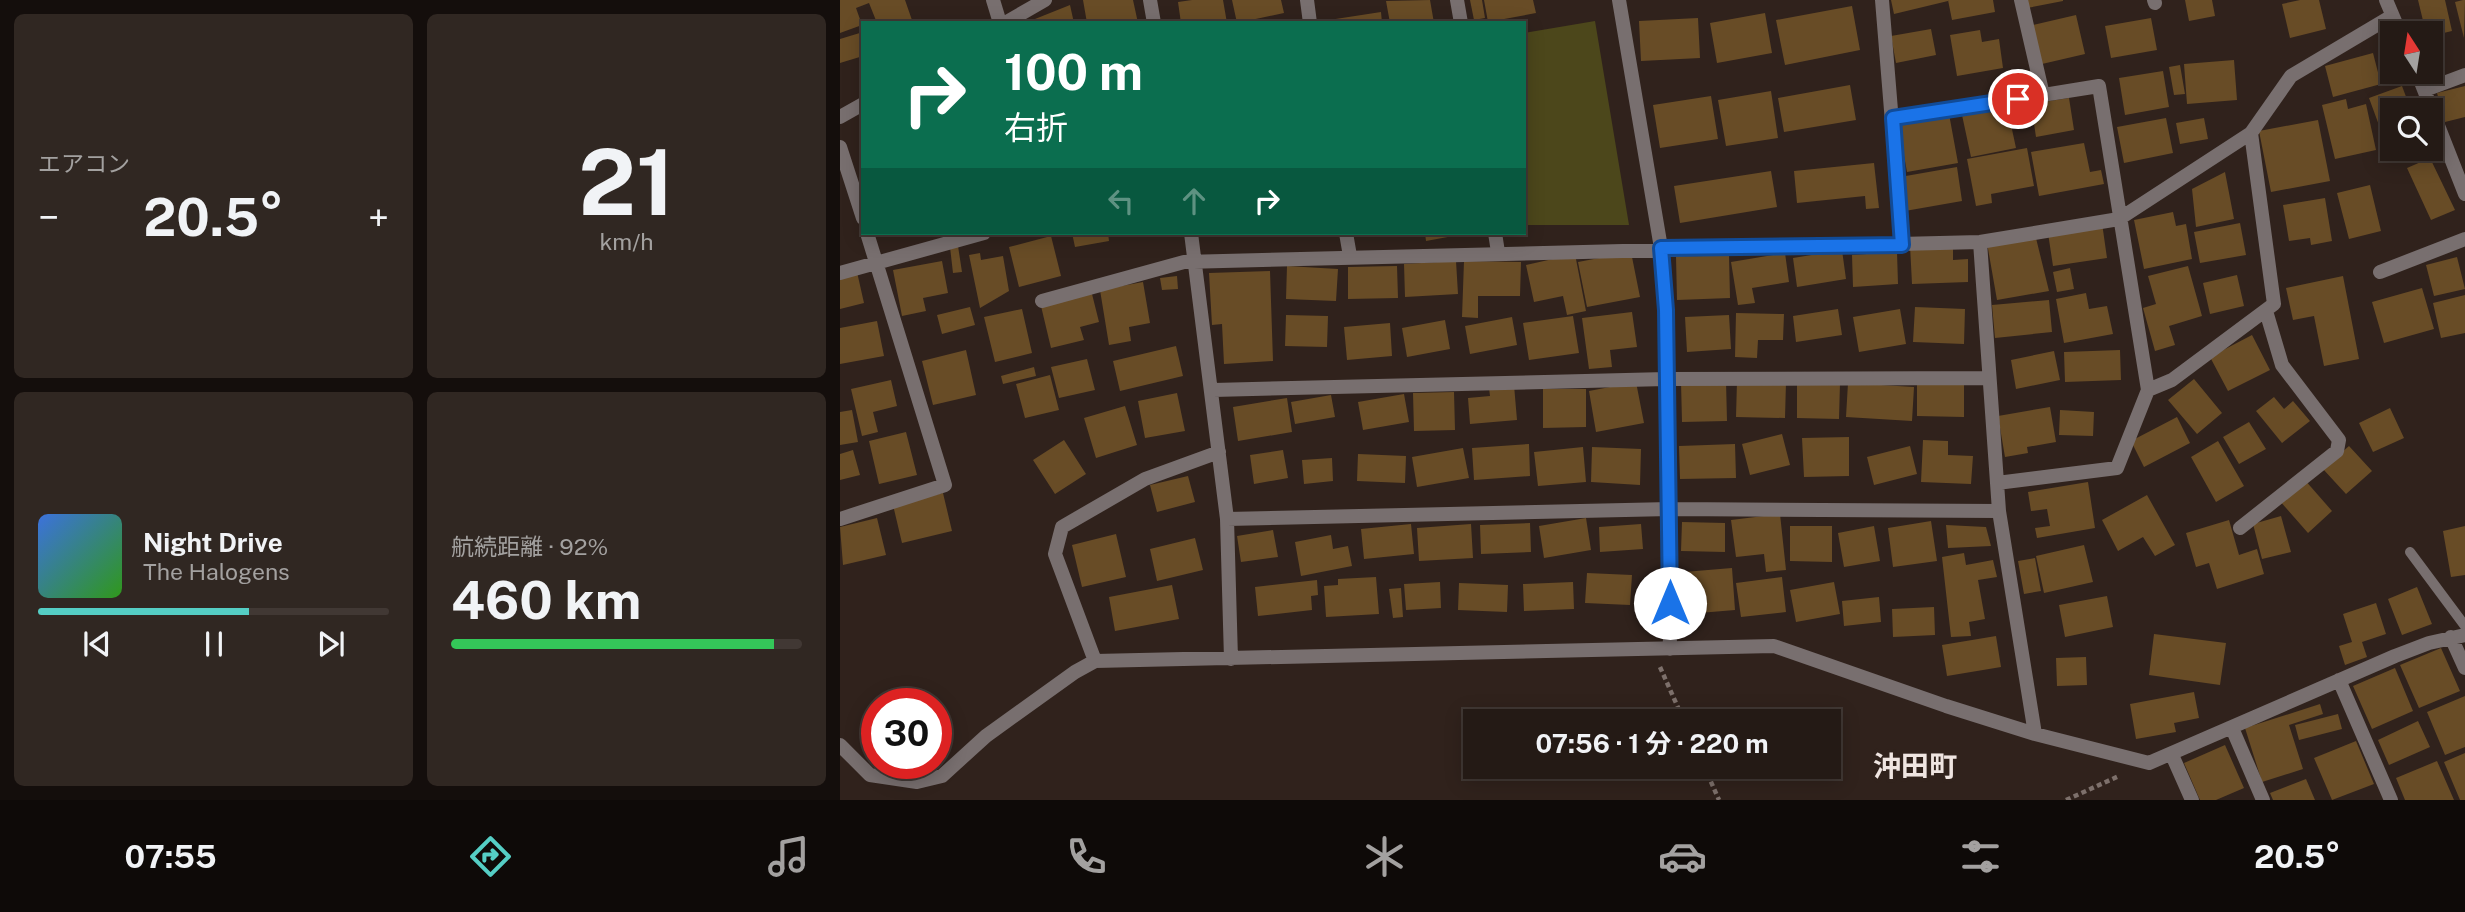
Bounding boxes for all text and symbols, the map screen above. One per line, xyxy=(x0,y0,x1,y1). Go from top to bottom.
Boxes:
north arrow xyxy=(2380,21,2443,84)
map controls xyxy=(2380,21,2443,161)
text: 100 m xyxy=(1004,43,1143,101)
icon: right xyxy=(889,49,980,140)
pin xyxy=(1988,69,2048,129)
icon: arrive xyxy=(1999,80,2037,118)
button: search xyxy=(2380,98,2443,161)
text: 右折 xyxy=(1004,109,1068,146)
text: 21 xyxy=(578,129,675,235)
text: エアコン xyxy=(38,150,130,177)
icon: left xyxy=(1102,182,1140,220)
icon: ahead xyxy=(1175,182,1213,220)
icon: right xyxy=(1248,182,1286,220)
text: 20.5° xyxy=(143,187,284,248)
text: − xyxy=(38,195,59,240)
text: + xyxy=(368,195,389,240)
text: km/h xyxy=(599,228,654,255)
text: Night Drive xyxy=(143,527,283,558)
text: 航続距離 · 92% xyxy=(451,533,608,560)
text: The Halogens xyxy=(143,558,290,585)
position arrow xyxy=(1633,566,1707,640)
text: 460 km xyxy=(451,570,641,631)
icon: previous xyxy=(78,625,116,663)
icon: pause xyxy=(195,625,233,663)
icon: next xyxy=(312,625,350,663)
speed limit sign: 30 xyxy=(861,688,952,779)
text: 07:56 · 1 分 · 220 m xyxy=(1535,728,1769,759)
district label: 沖田町 xyxy=(1873,749,1957,782)
icon: directions xyxy=(466,832,515,881)
icon: music xyxy=(764,832,813,881)
icon: phone xyxy=(1062,832,1111,881)
icon: climate xyxy=(1360,832,1409,881)
icon: car xyxy=(1658,832,1707,881)
icon: filters xyxy=(1956,832,2005,881)
text: 07:55 xyxy=(125,838,216,875)
text: 20.5° xyxy=(2254,838,2340,875)

